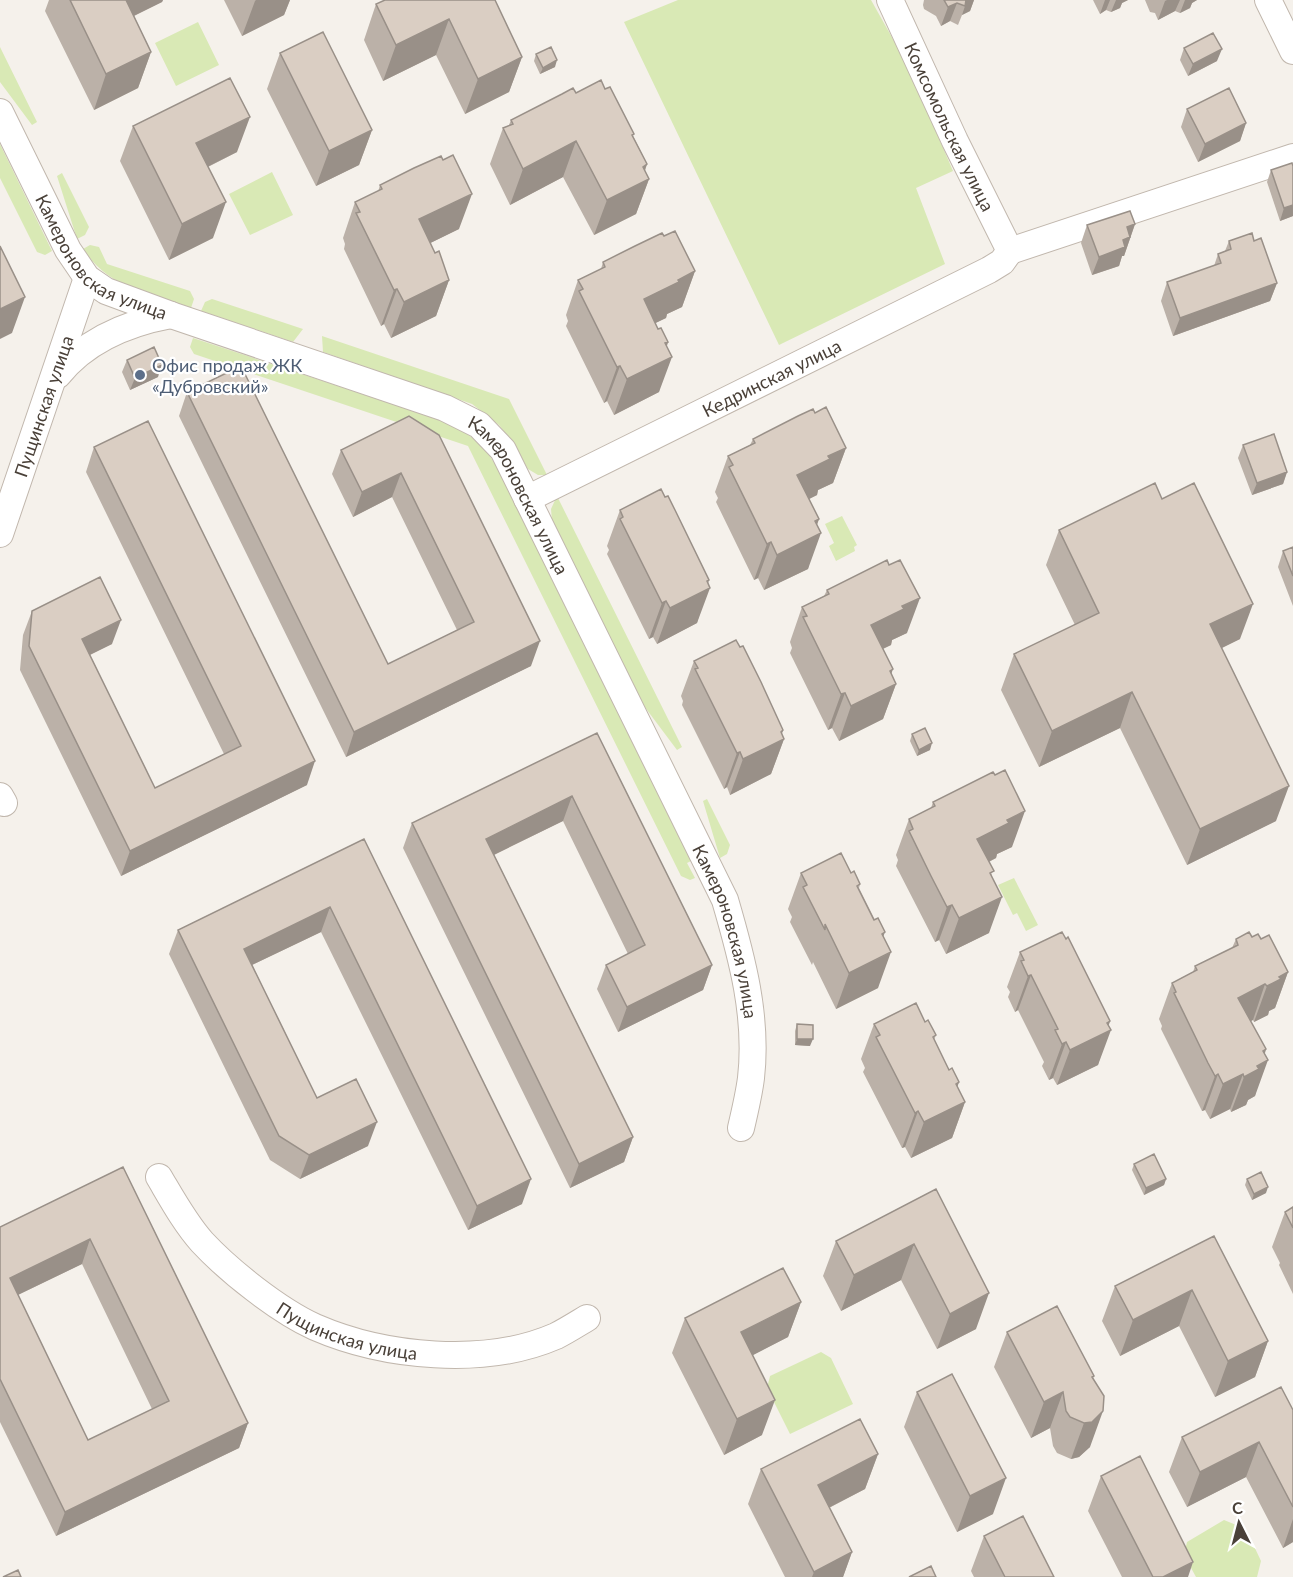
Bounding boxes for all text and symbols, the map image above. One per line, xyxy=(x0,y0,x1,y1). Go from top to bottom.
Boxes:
street label: Комсомольская улица xyxy=(900,39,999,215)
street label: Камероновская улица xyxy=(31,190,170,324)
street label: Пущинская улица xyxy=(9,333,78,480)
street label: Кедринская улица xyxy=(699,334,845,421)
place label: Офис продаж ЖК «Дубровский» xyxy=(152,354,302,397)
marker: Офис продаж ЖК «Дубровский» xyxy=(133,368,147,382)
street label: Камероновская улица xyxy=(465,410,574,578)
street label: Камероновская улица xyxy=(688,840,762,1019)
street label: Пущинская улица xyxy=(273,1297,418,1364)
north arrow xyxy=(1209,1493,1269,1553)
text: С xyxy=(1231,1498,1244,1518)

